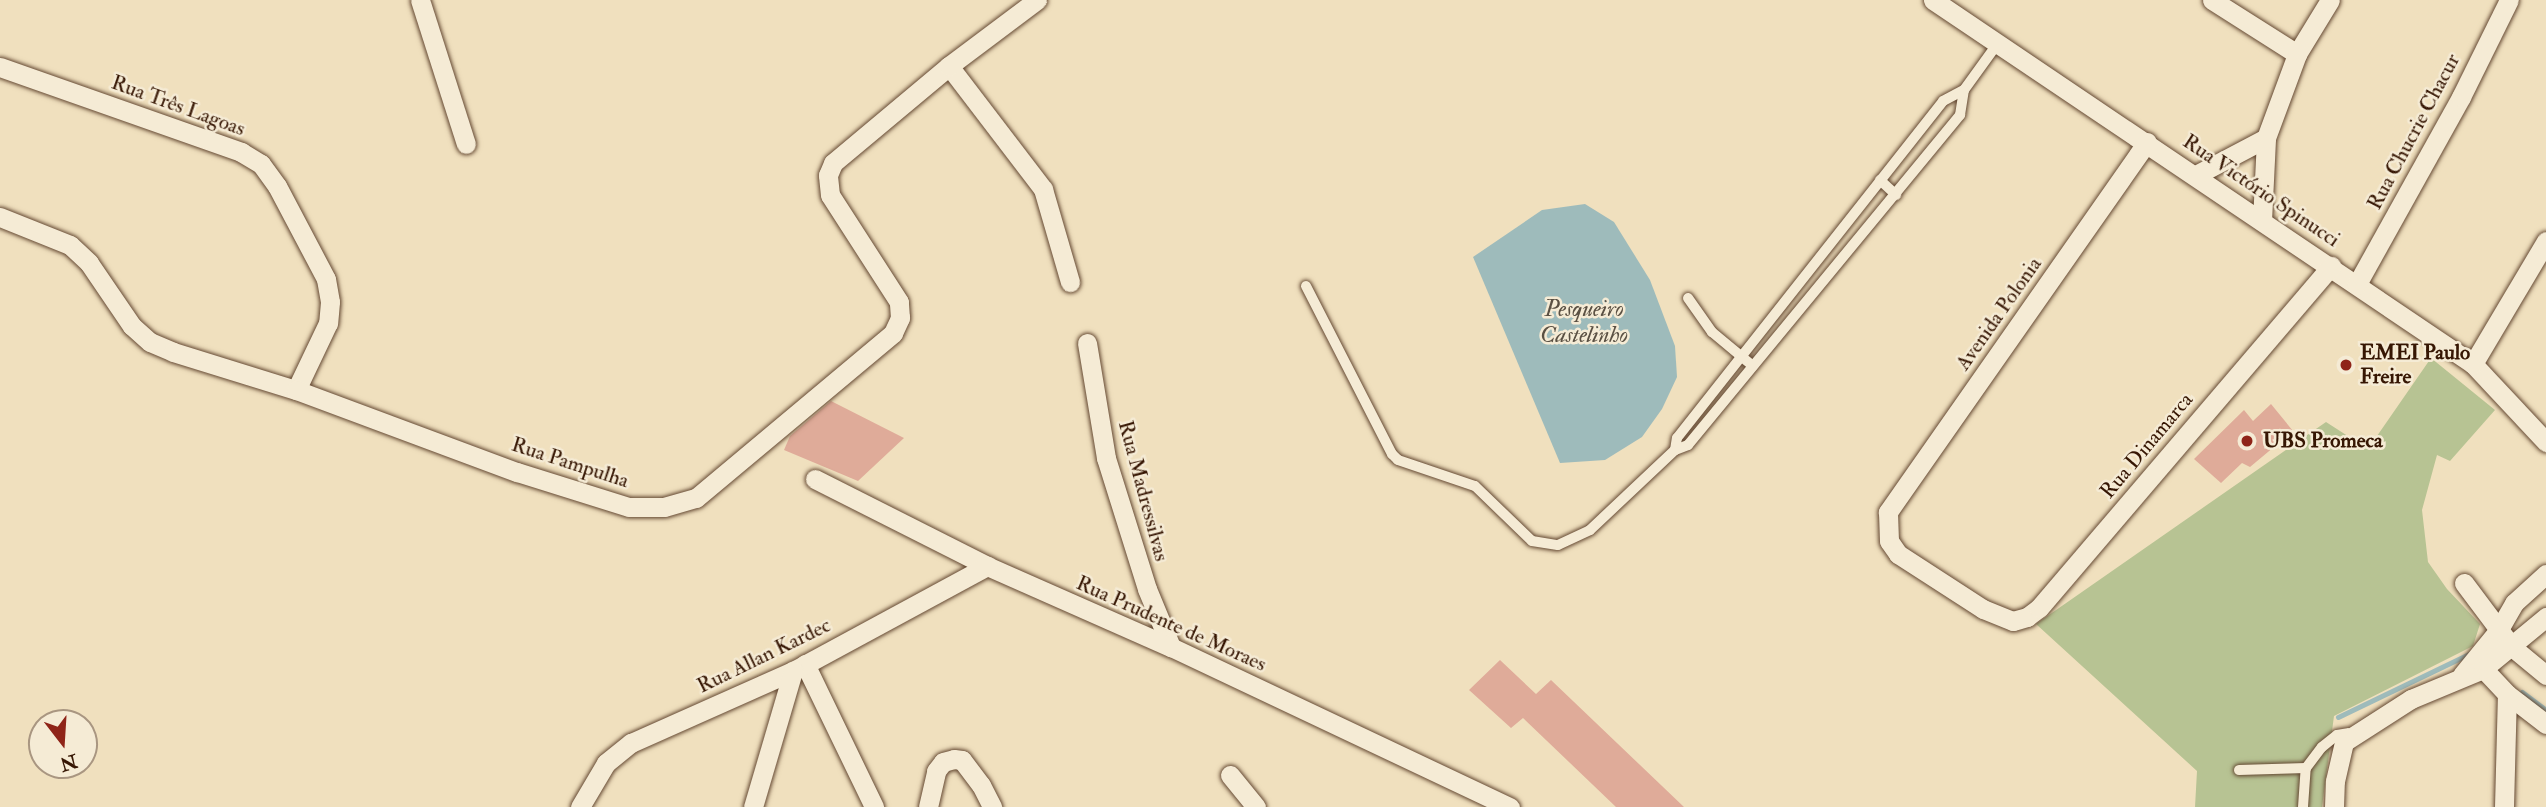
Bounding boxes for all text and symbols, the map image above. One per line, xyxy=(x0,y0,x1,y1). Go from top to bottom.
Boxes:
street label: Rua Chucrie Chacur xyxy=(2362,50,2466,214)
street label: Rua Três Lagoas xyxy=(108,70,248,142)
street label: Rua Victório Spinucci xyxy=(2178,129,2344,253)
street label: Avenida Polonia xyxy=(1951,253,2047,375)
water label: Pesqueiro Castelinho xyxy=(1540,295,1628,349)
place label: EMEI Paulo Freire xyxy=(2360,340,2470,390)
marker: EMEI Paulo Freire xyxy=(2338,357,2354,373)
street label: Rua Dinamarca xyxy=(2095,388,2199,504)
street label: Rua Madressilvas xyxy=(1112,418,1174,564)
place label: UBS Promeca xyxy=(2263,428,2383,454)
marker: UBS Promeca xyxy=(2237,431,2257,451)
street label: Rua Pampulha xyxy=(508,432,632,494)
street label: Rua Prudente de Moraes xyxy=(1072,571,1270,677)
street label: Rua Allan Kardec xyxy=(693,613,835,699)
north arrow xyxy=(28,709,98,779)
text: N xyxy=(57,748,80,776)

